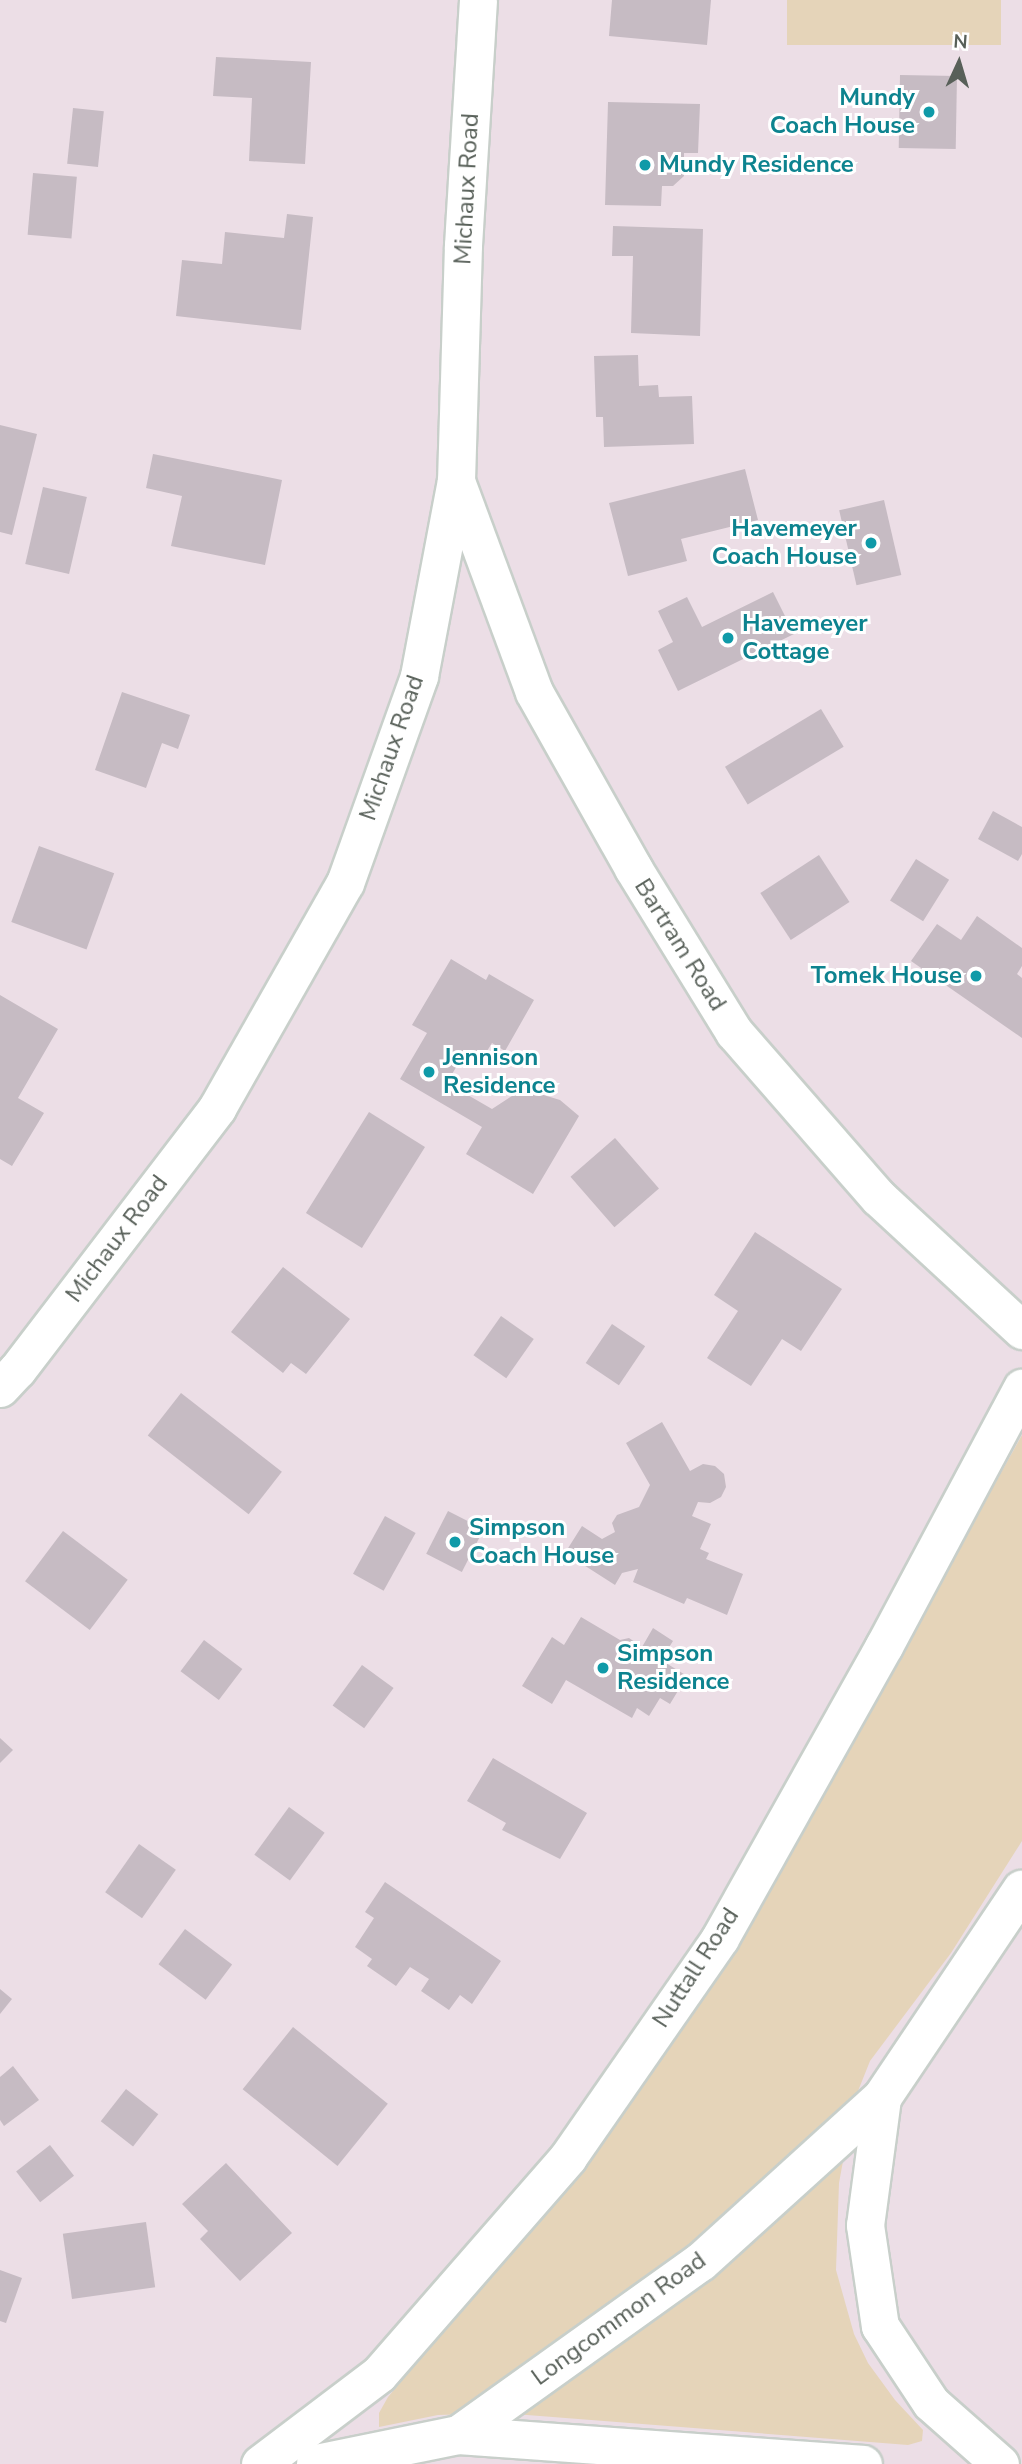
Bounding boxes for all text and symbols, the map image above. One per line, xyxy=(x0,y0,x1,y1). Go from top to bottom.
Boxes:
north arrow xyxy=(924,28,994,98)
text: N xyxy=(952,29,968,56)
place label: Mundy Coach House xyxy=(770,84,915,140)
marker: Mundy Coach House xyxy=(921,104,937,120)
street label: Michaux Road xyxy=(449,113,485,265)
place label: Mundy Residence xyxy=(659,151,854,179)
marker: Mundy Residence xyxy=(637,157,653,173)
place label: Havemeyer Coach House xyxy=(712,515,857,571)
marker: Havemeyer Coach House xyxy=(863,535,879,551)
place label: Havemeyer Cottage xyxy=(742,610,868,666)
marker: Havemeyer Cottage xyxy=(720,630,736,646)
street label: Michaux Road xyxy=(354,672,430,824)
street label: Bartram Road xyxy=(628,874,732,1016)
place label: Tomek House xyxy=(811,962,962,990)
marker: Tomek House xyxy=(968,968,984,984)
place label: Jennison Residence xyxy=(443,1044,556,1100)
marker: Jennison Residence xyxy=(421,1064,437,1080)
street label: Michaux Road xyxy=(60,1170,174,1308)
place label: Simpson Coach House xyxy=(469,1514,614,1570)
marker: Simpson Coach House xyxy=(447,1534,463,1550)
place label: Simpson Residence xyxy=(617,1640,730,1696)
marker: Simpson Residence xyxy=(595,1660,611,1676)
street label: Nuttall Road xyxy=(647,1903,745,2033)
street label: Longcommon Road xyxy=(526,2246,712,2392)

